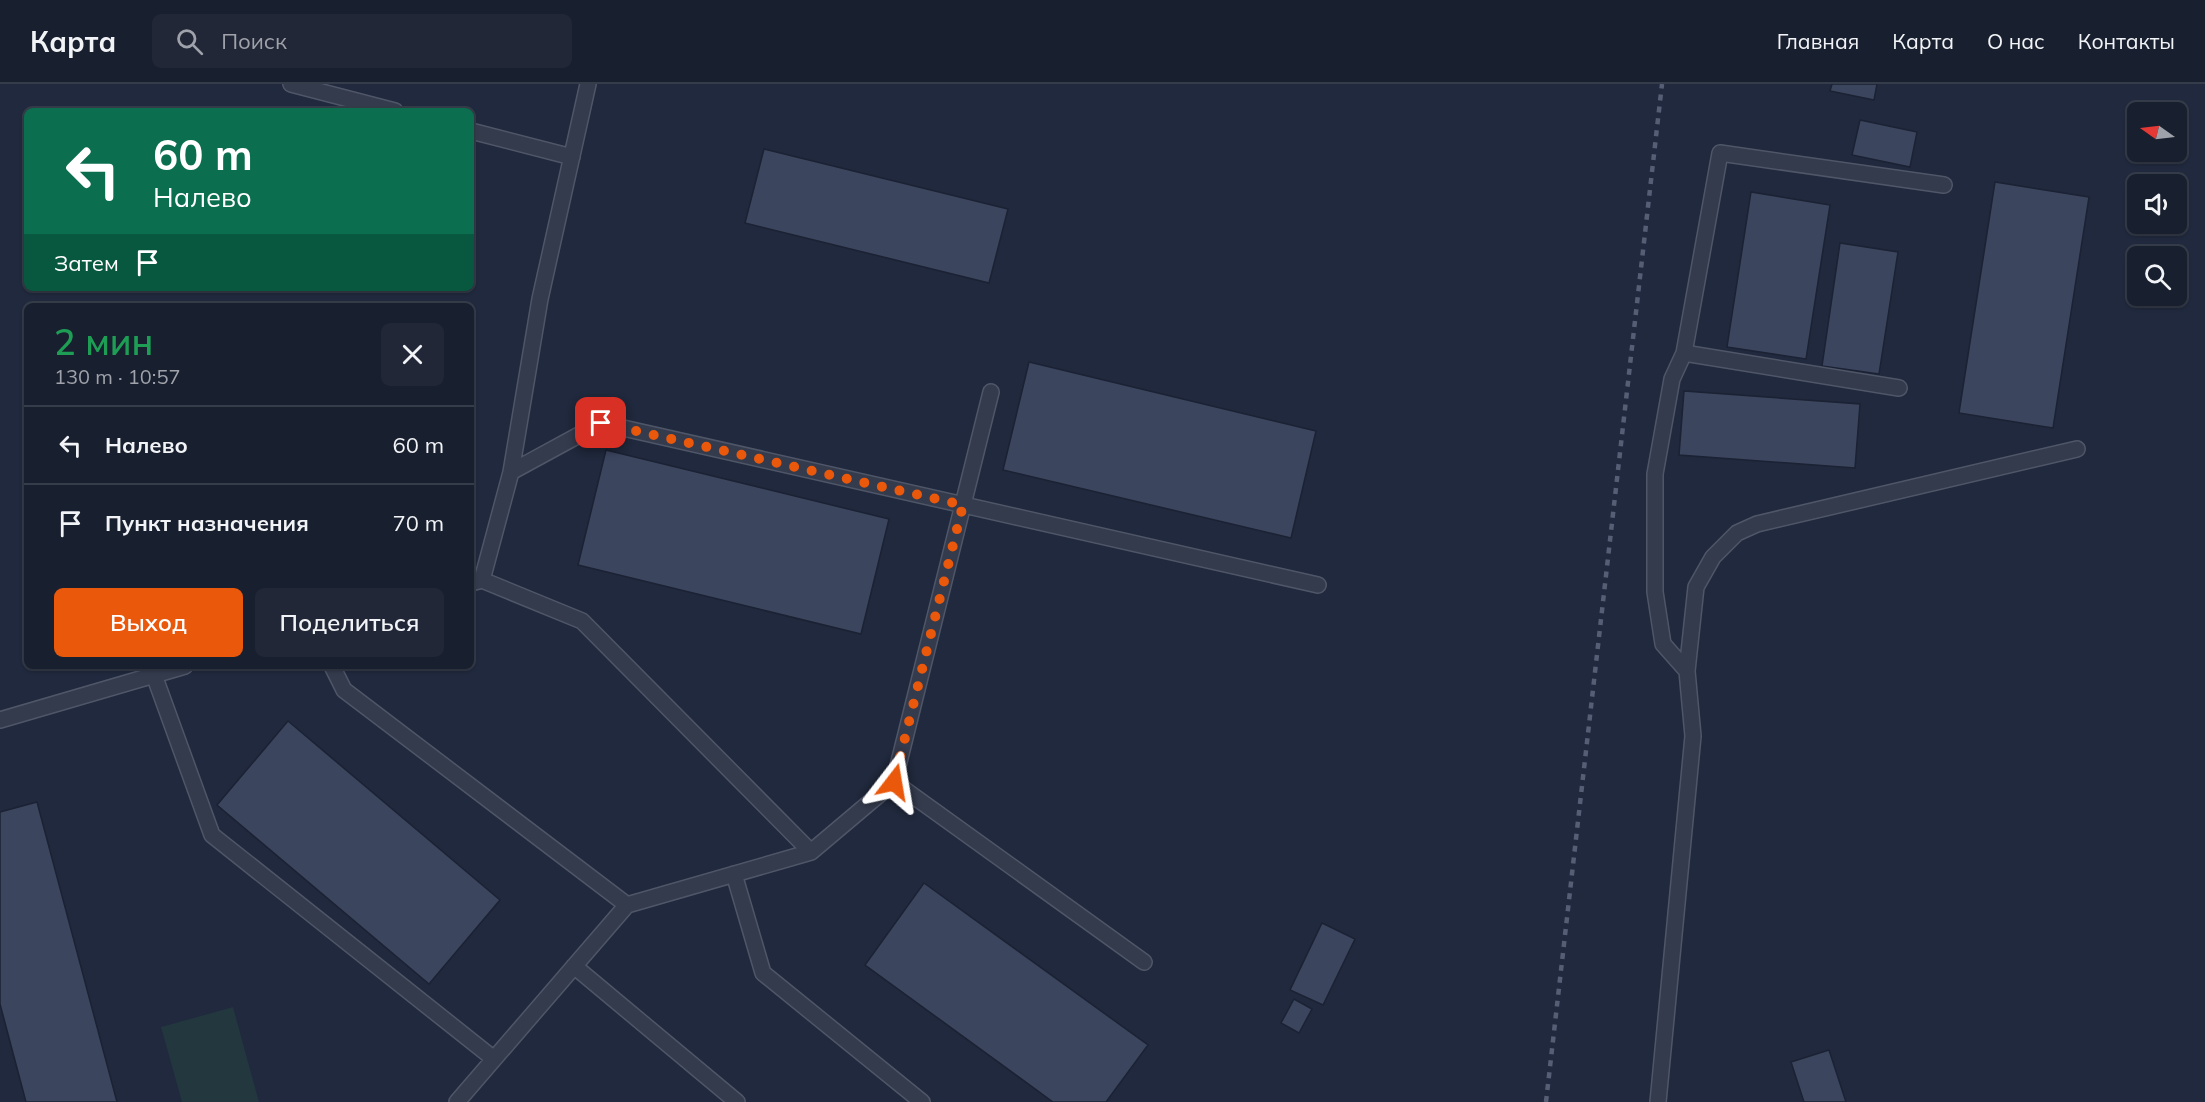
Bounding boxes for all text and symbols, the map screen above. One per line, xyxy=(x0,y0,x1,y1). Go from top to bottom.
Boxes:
search box xyxy=(152,14,572,68)
text: Карта xyxy=(30,24,116,59)
icon: search xyxy=(173,25,206,58)
text: Поиск xyxy=(221,27,287,55)
text: Главная xyxy=(1777,28,1859,54)
text: Карта xyxy=(1892,28,1954,54)
text: О нас xyxy=(1987,28,2045,54)
text: Контакты xyxy=(2078,28,2175,54)
north arrow xyxy=(2127,102,2187,162)
map controls xyxy=(2127,102,2187,306)
text: 60 m xyxy=(153,128,253,181)
icon: left xyxy=(54,132,132,210)
button: sound xyxy=(2127,174,2187,234)
text: Налево xyxy=(153,180,252,214)
icon: arrive xyxy=(131,246,164,279)
button: search xyxy=(2127,246,2187,306)
text: Затем xyxy=(54,249,119,277)
text: 2 мин xyxy=(54,319,153,364)
button: close xyxy=(381,323,444,386)
text: 130 m · 10:57 xyxy=(54,364,180,389)
pin xyxy=(575,397,626,448)
icon: arrive xyxy=(584,406,617,439)
icon: left xyxy=(54,429,87,462)
text: Налево xyxy=(105,431,188,459)
text: 60 m xyxy=(393,431,444,459)
icon: arrive xyxy=(54,507,87,540)
text: Пункт назначения xyxy=(105,509,309,537)
text: 70 m xyxy=(393,509,444,537)
button: Выход xyxy=(54,588,243,657)
button: Поделиться xyxy=(255,588,444,657)
position arrow xyxy=(862,750,926,814)

